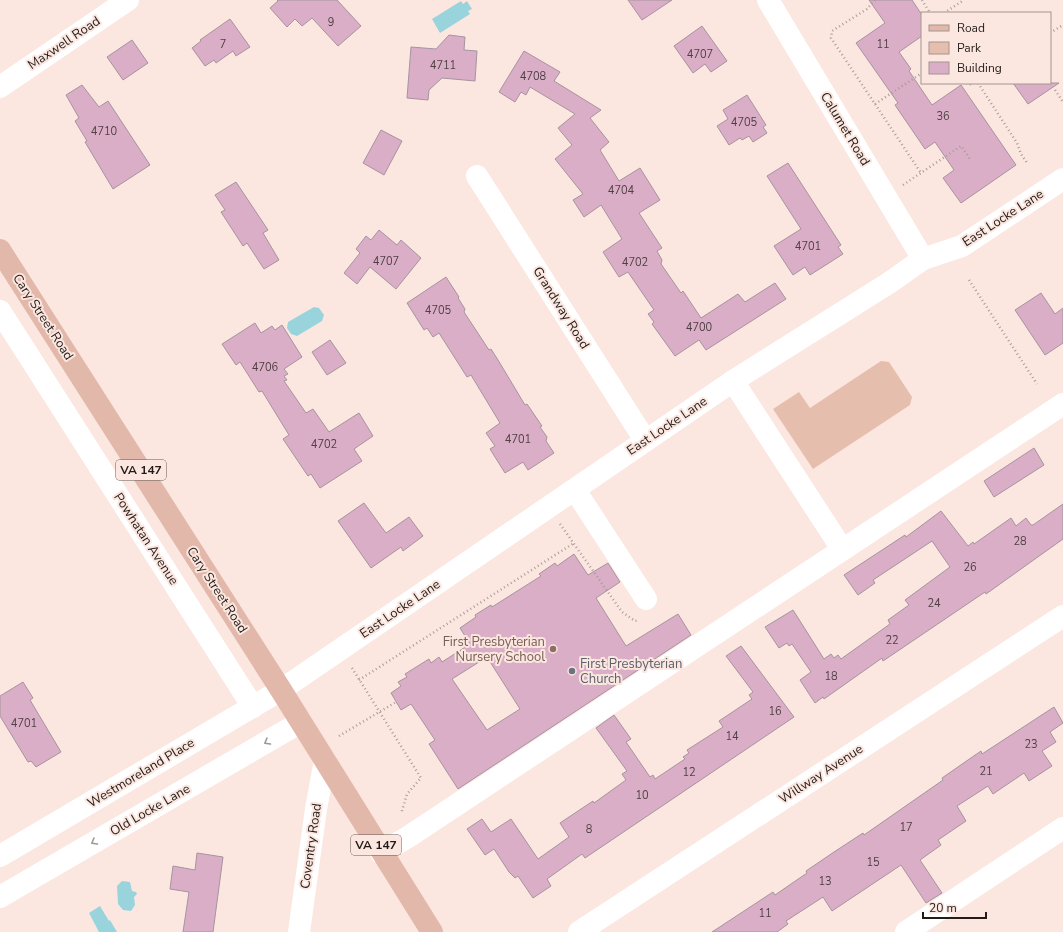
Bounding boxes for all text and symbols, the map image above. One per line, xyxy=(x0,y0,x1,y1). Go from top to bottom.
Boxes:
street label: Maxwell Road xyxy=(24,12,104,74)
legend xyxy=(921,12,1051,84)
house number: 9 xyxy=(328,15,334,30)
text: Road xyxy=(957,20,985,36)
house number: 7 xyxy=(220,37,226,52)
house number: 11 xyxy=(876,37,890,52)
text: Park xyxy=(957,40,982,56)
house number: 4707 xyxy=(687,47,713,62)
house number: 4711 xyxy=(430,58,456,73)
text: Building xyxy=(957,60,1002,76)
house number: 4708 xyxy=(520,69,547,84)
street label: Calumet Road xyxy=(816,89,874,169)
house number: 36 xyxy=(936,109,950,124)
house number: 4705 xyxy=(731,115,758,130)
house number: 4710 xyxy=(91,124,118,139)
house number: 4704 xyxy=(608,183,635,198)
street label: East Locke Lane xyxy=(959,185,1047,251)
house number: 4701 xyxy=(795,239,821,254)
house number: 4707 xyxy=(373,254,399,269)
house number: 4702 xyxy=(622,255,648,270)
street label: Grandway Road xyxy=(529,263,593,353)
street label: Cary Street Road xyxy=(8,270,78,364)
house number: 4705 xyxy=(425,303,452,318)
house number: 4700 xyxy=(686,320,713,335)
house number: 4706 xyxy=(252,360,279,375)
street label: East Locke Lane xyxy=(623,392,711,460)
house number: 4701 xyxy=(505,432,531,447)
house number: 4702 xyxy=(311,437,337,452)
road number: VA 147 xyxy=(116,460,166,480)
street label: Powhatan Avenue xyxy=(109,489,183,589)
house number: 28 xyxy=(1013,534,1027,549)
street label: Cary Street Road xyxy=(182,543,252,637)
house number: 26 xyxy=(963,560,977,575)
street label: East Locke Lane xyxy=(356,575,444,643)
house number: 24 xyxy=(927,596,941,611)
place label: First Presbyterian Nursery School xyxy=(443,633,545,666)
house number: 22 xyxy=(885,633,899,648)
marker: First Presbyterian Nursery School xyxy=(548,644,558,654)
place label: First Presbyterian Church xyxy=(580,655,682,688)
marker: First Presbyterian Church xyxy=(567,666,577,676)
house number: 18 xyxy=(824,669,838,684)
house number: 16 xyxy=(768,704,782,719)
house number: 4701 xyxy=(11,716,37,731)
house number: 14 xyxy=(725,729,739,744)
street label: Westmoreland Place xyxy=(84,734,198,812)
one-way arrow xyxy=(264,737,271,745)
house number: 23 xyxy=(1024,737,1038,752)
street label: Willway Avenue xyxy=(776,740,867,808)
house number: 21 xyxy=(979,764,993,779)
house number: 12 xyxy=(682,765,696,780)
street label: Old Locke Lane xyxy=(107,780,193,840)
house number: 10 xyxy=(635,788,649,803)
street label: Coventry Road xyxy=(296,802,326,890)
house number: 17 xyxy=(899,820,913,835)
house number: 8 xyxy=(586,822,593,837)
road number: VA 147 xyxy=(351,835,401,855)
one-way arrow xyxy=(91,838,98,845)
house number: 15 xyxy=(866,855,880,870)
house number: 13 xyxy=(818,874,832,889)
scale bar xyxy=(923,894,986,920)
text: 20 m xyxy=(929,900,957,916)
house number: 11 xyxy=(758,906,772,921)

